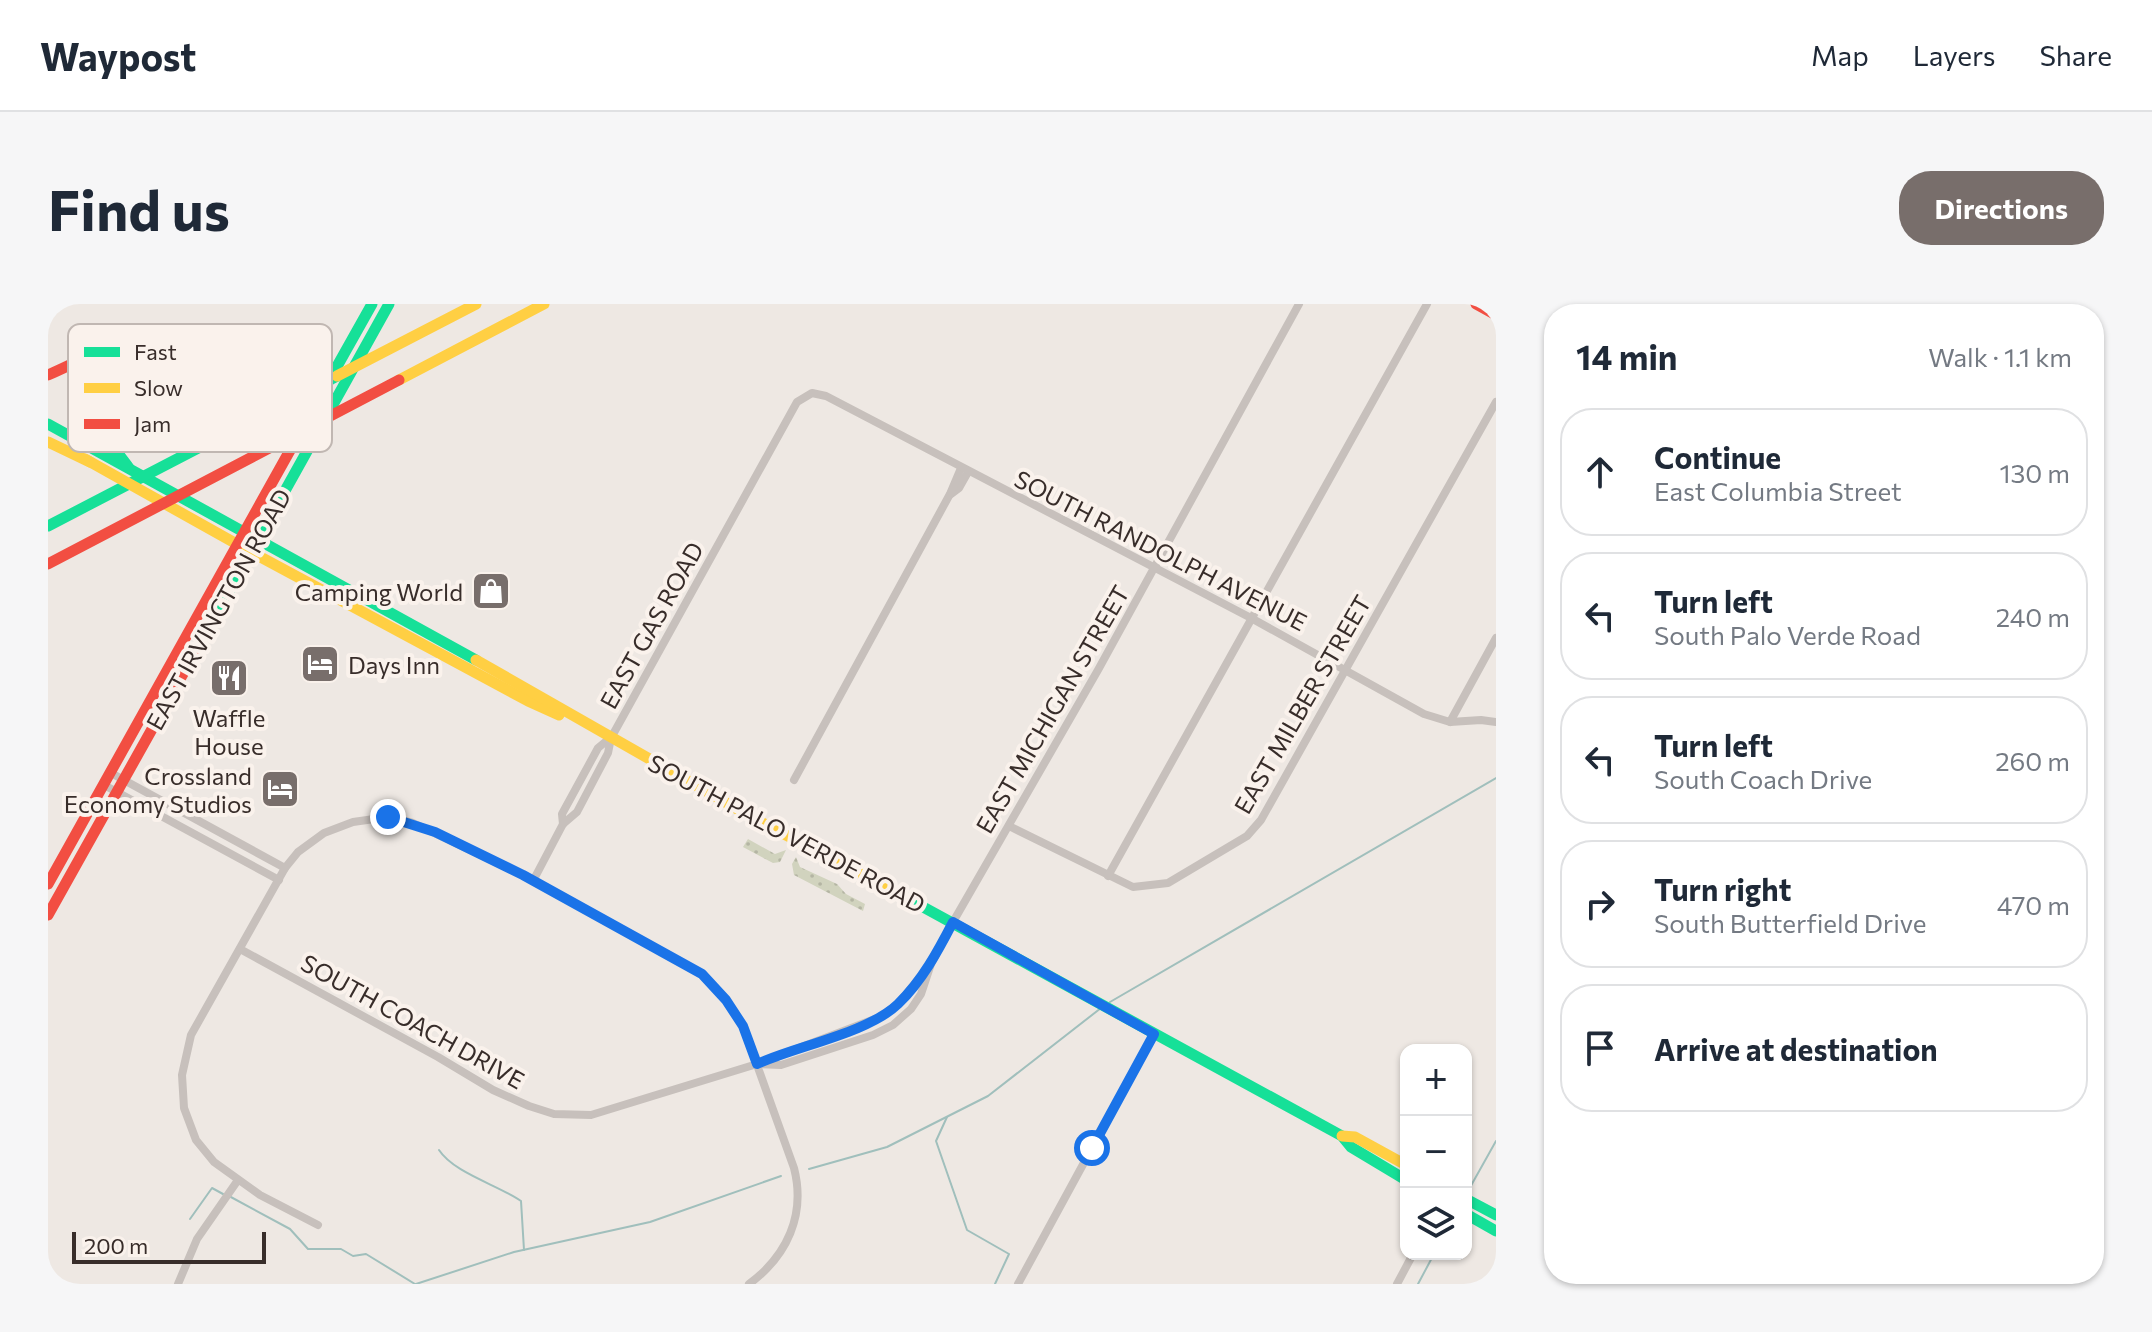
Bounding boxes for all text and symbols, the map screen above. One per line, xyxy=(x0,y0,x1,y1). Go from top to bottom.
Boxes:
text: Waypost xyxy=(40,32,196,79)
text: Map xyxy=(1811,38,1869,72)
text: Layers xyxy=(1913,38,1995,72)
text: Share xyxy=(2039,38,2112,72)
button: Directions xyxy=(1899,171,2104,245)
text: Find us xyxy=(48,174,230,243)
legend xyxy=(68,324,332,452)
text: 14 min xyxy=(1576,335,1678,377)
text: Fast xyxy=(134,338,177,365)
text: Walk · 1.1 km xyxy=(1928,341,2072,372)
text: Slow xyxy=(134,374,183,401)
text: Jam xyxy=(134,410,171,437)
text: Continue xyxy=(1654,438,1781,475)
icon: ahead xyxy=(1578,450,1622,494)
text: 130 m xyxy=(1999,457,2070,488)
street label: SOUTH RANDOLPH AVENUE xyxy=(1010,464,1312,636)
text: East Columbia Street xyxy=(1654,475,1902,506)
street label: EAST IRVINGTON ROAD xyxy=(140,483,296,735)
street label: EAST GAS ROAD xyxy=(593,537,709,713)
shop icon: Camping World xyxy=(470,570,512,612)
place label: Camping World xyxy=(295,577,463,606)
street label: EAST MICHIGAN STREET xyxy=(969,580,1135,838)
text: Turn left xyxy=(1654,582,1773,619)
street label: EAST MILBER STREET xyxy=(1228,590,1376,818)
icon: left xyxy=(1578,594,1622,638)
text: 240 m xyxy=(1996,601,2070,632)
text: South Palo Verde Road xyxy=(1654,619,1921,650)
hotel icon: Days Inn xyxy=(299,643,341,685)
place label: Days Inn xyxy=(348,650,440,679)
restaurant icon: Waffle House xyxy=(208,657,250,699)
place label: Waffle House xyxy=(193,703,265,760)
text: Turn left xyxy=(1654,726,1773,763)
icon: left xyxy=(1578,738,1622,782)
text: 260 m xyxy=(1995,745,2070,776)
street label: SOUTH PALO VERDE ROAD xyxy=(644,748,930,918)
place label: Crossland Economy Studios xyxy=(64,761,252,818)
text: South Coach Drive xyxy=(1654,763,1872,794)
hotel icon: Crossland Economy Studios xyxy=(259,768,301,810)
route end xyxy=(370,799,406,835)
text: Turn right xyxy=(1654,870,1791,907)
icon: right xyxy=(1578,882,1622,926)
text: 470 m xyxy=(1997,889,2070,920)
text: South Butterfield Drive xyxy=(1654,907,1926,938)
street label: SOUTH COACH DRIVE xyxy=(296,948,530,1094)
icon: arrive xyxy=(1578,1026,1622,1070)
text: Arrive at destination xyxy=(1654,1030,1938,1067)
map controls xyxy=(1400,1044,1472,1260)
button: + xyxy=(1400,1044,1472,1116)
button: − xyxy=(1400,1116,1472,1188)
route start xyxy=(1074,1130,1110,1166)
button: layers xyxy=(1400,1188,1472,1260)
scale bar xyxy=(72,1228,266,1264)
text: 200 m xyxy=(84,1232,148,1259)

